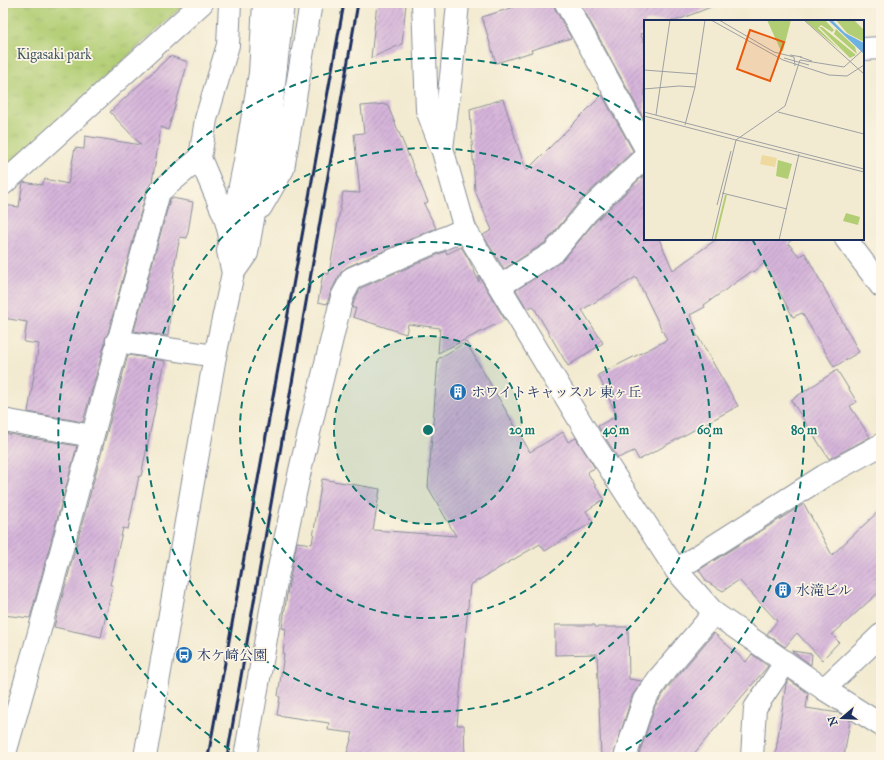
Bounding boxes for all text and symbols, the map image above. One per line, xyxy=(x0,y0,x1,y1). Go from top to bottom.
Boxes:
inset map xyxy=(644,20,864,240)
park label: Kigasaki park xyxy=(16,46,92,63)
building icon: ホワイトキャッスル 東ヶ丘 xyxy=(448,382,468,402)
place label: ホワイトキャッスル 東ヶ丘 xyxy=(471,384,642,401)
centre of rings xyxy=(421,423,435,437)
text: 20 m xyxy=(509,423,536,437)
text: 40 m xyxy=(603,423,630,438)
text: 60 m xyxy=(697,423,724,437)
text: 80 m xyxy=(791,423,818,437)
building icon: 水滝ビル xyxy=(773,580,793,600)
place label: 水滝ビル xyxy=(796,582,852,599)
bus stop icon: 木ケ崎公園 xyxy=(174,645,194,665)
place label: 木ケ崎公園 xyxy=(197,647,267,664)
north arrow xyxy=(822,698,862,738)
text: N xyxy=(825,714,841,728)

